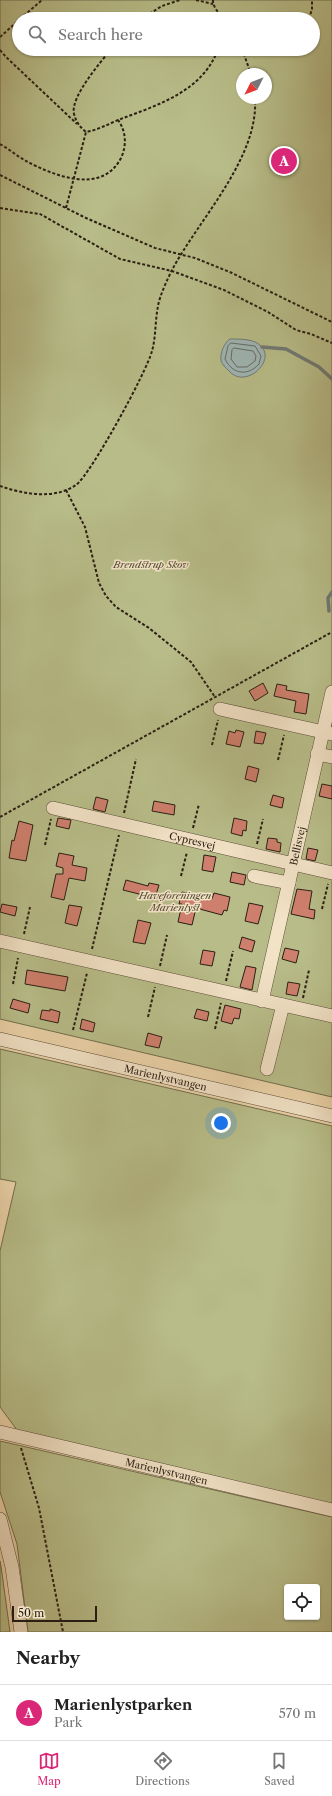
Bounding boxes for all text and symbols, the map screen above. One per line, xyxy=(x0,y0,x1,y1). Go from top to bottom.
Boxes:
search box xyxy=(12,12,320,56)
icon: search xyxy=(26,23,48,45)
text: Search here xyxy=(58,25,143,44)
north arrow xyxy=(236,68,272,104)
pin: A xyxy=(271,146,297,176)
park label: Brendstrup Skov xyxy=(112,558,189,571)
street label: Bellisvej xyxy=(287,825,308,867)
street label: Cypresvej xyxy=(168,829,217,853)
park label: Haveforeningen Marienlyst xyxy=(138,889,211,914)
street label: Marienlystvangen xyxy=(123,1062,209,1094)
your location xyxy=(211,1113,231,1133)
street label: Marienlystvangen xyxy=(124,1456,210,1488)
map controls xyxy=(284,1584,320,1620)
button: locate xyxy=(284,1584,320,1620)
scale bar xyxy=(12,1604,97,1623)
text: 50 m xyxy=(18,1606,44,1620)
text: Nearby xyxy=(16,1648,80,1668)
text: Marienlystparken xyxy=(54,1695,192,1714)
text: A xyxy=(24,1705,34,1721)
text: 570 m xyxy=(279,1705,316,1721)
text: Park xyxy=(54,1714,82,1730)
tab: Map xyxy=(37,1750,61,1788)
tab: Directions xyxy=(135,1750,190,1788)
tab: Saved xyxy=(264,1750,295,1788)

